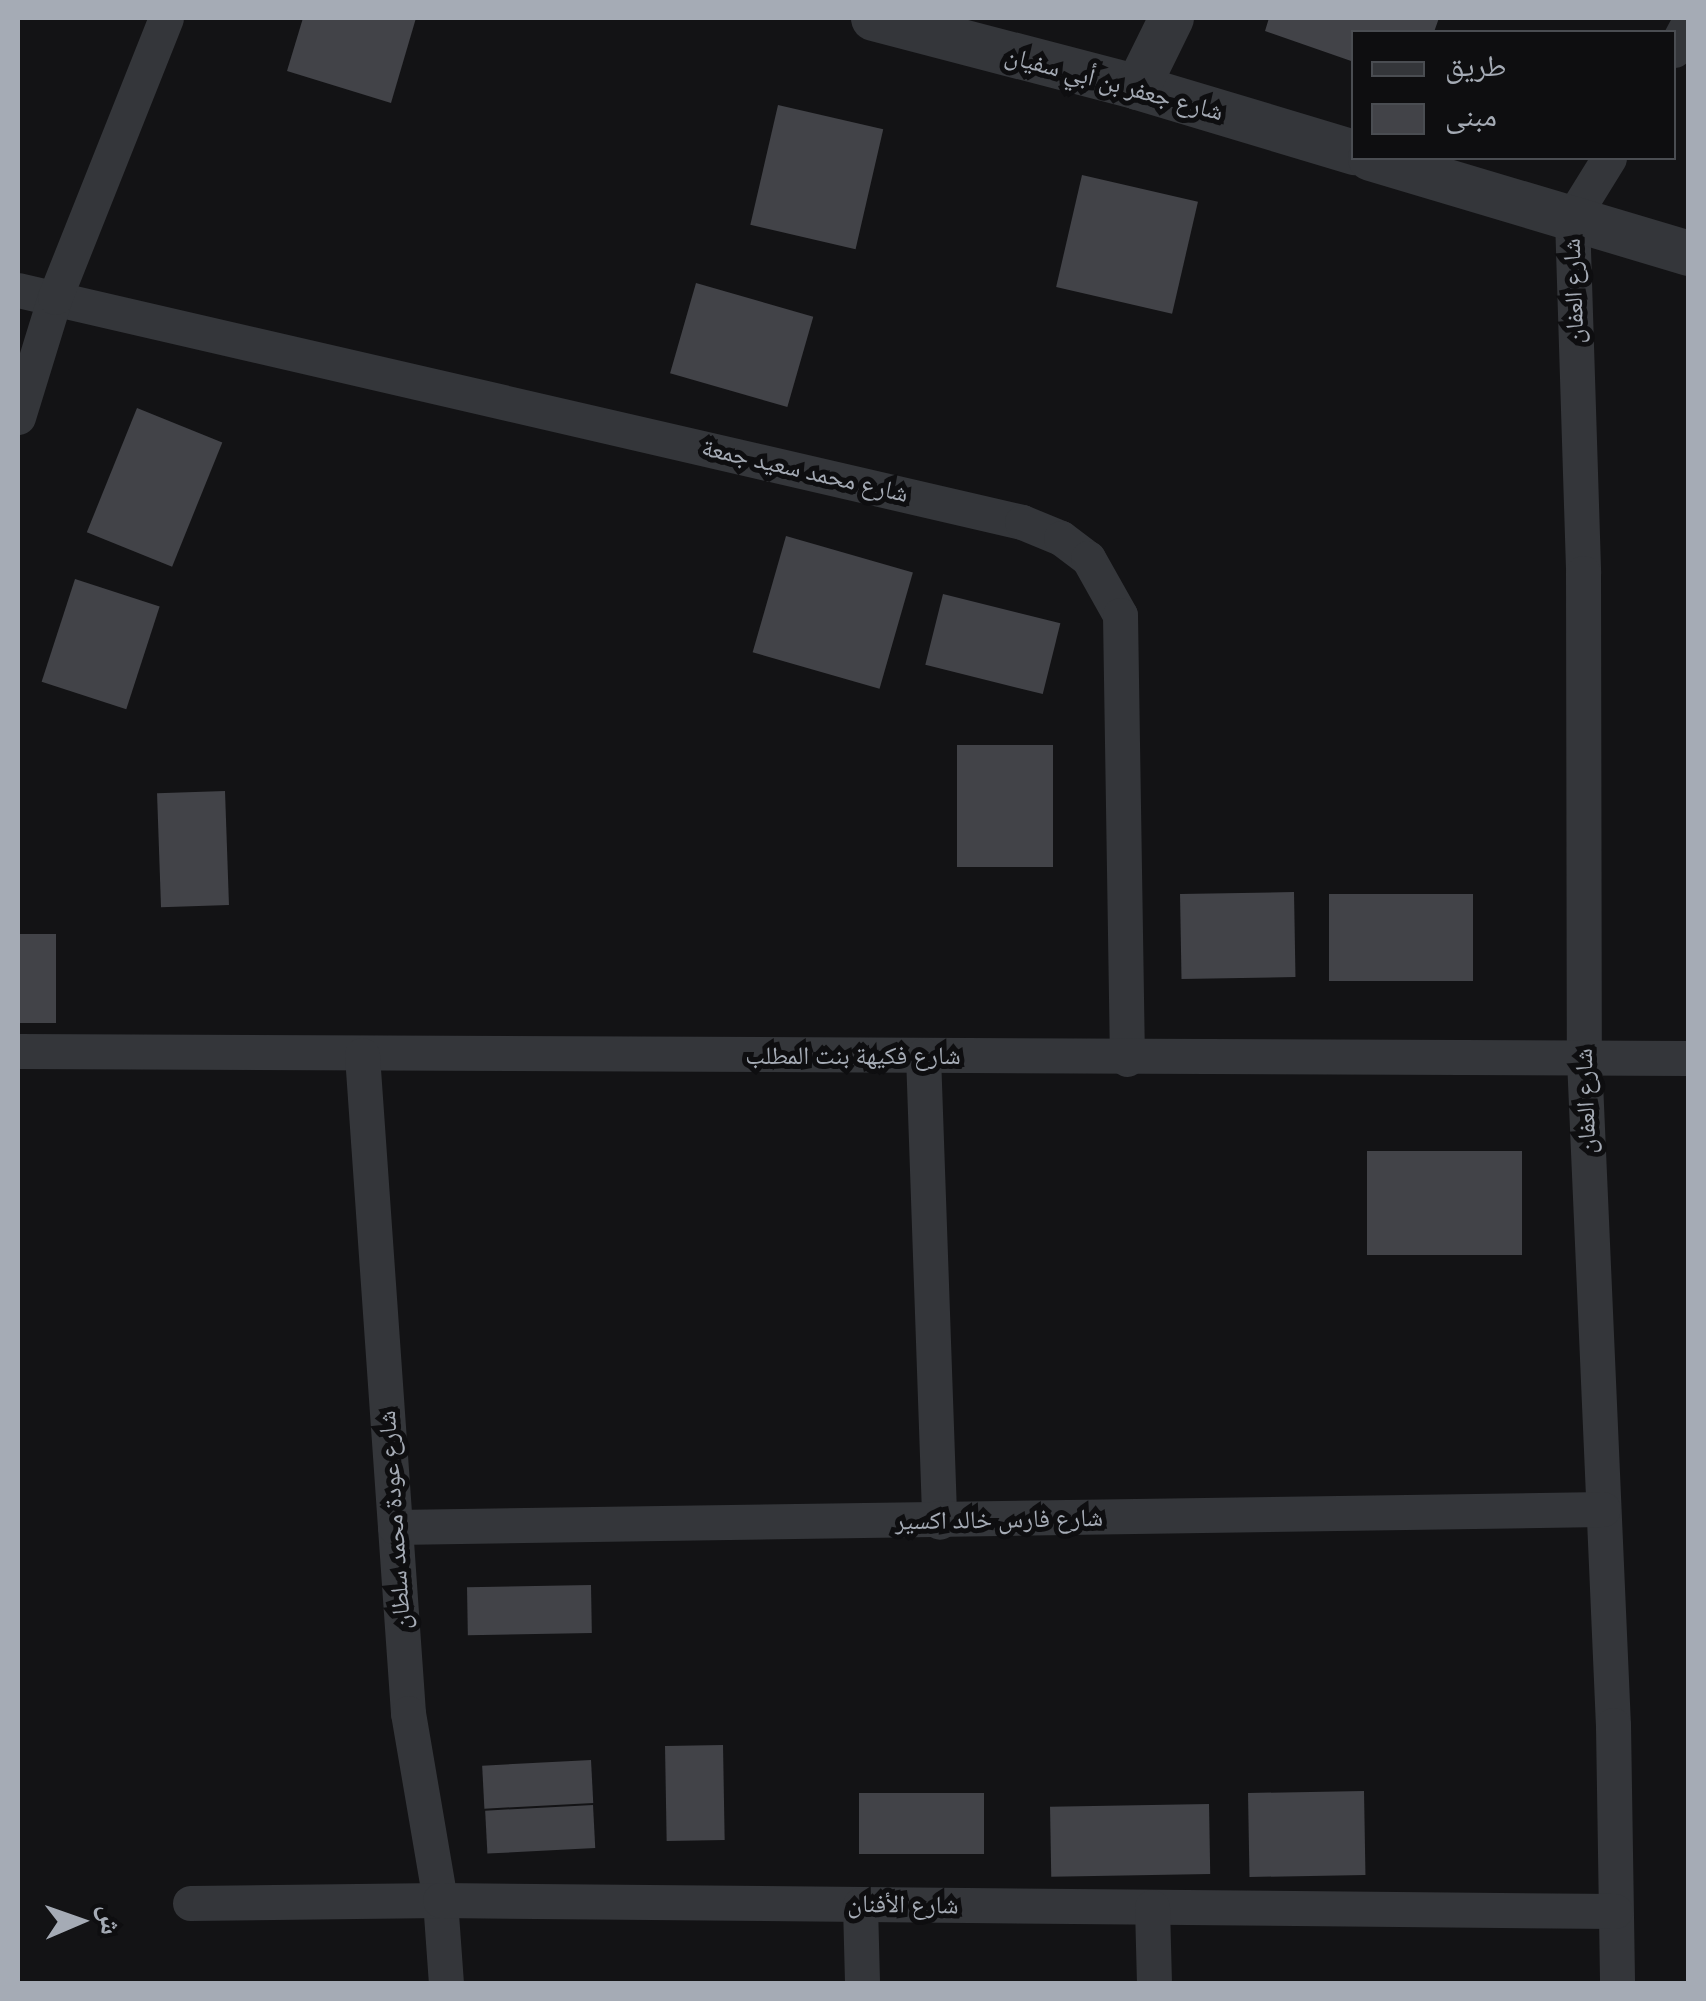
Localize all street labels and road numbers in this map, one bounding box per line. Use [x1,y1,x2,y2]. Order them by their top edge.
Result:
street label: شارع جعفر بن أبي سفيان [1002,40,1226,128]
street label: شارع العفان [1557,238,1591,344]
street label: شارع محمد سعيد جمعة [699,433,911,509]
street label: شارع فكيهة بنت المطلب [745,1041,961,1071]
street label: شارع العفان [1569,1048,1603,1154]
street label: شارع عودة محمد سلطان [372,1409,418,1631]
street label: شارع فارس خالد اكسير [895,1503,1103,1537]
street label: شارع الأفنان [847,1889,959,1921]

